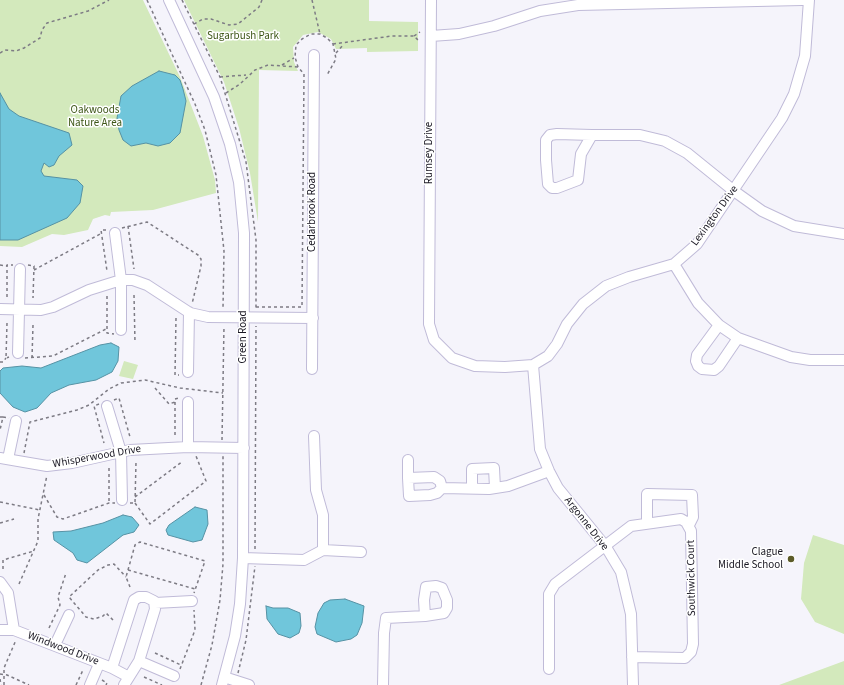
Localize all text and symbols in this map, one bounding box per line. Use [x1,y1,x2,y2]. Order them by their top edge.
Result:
park label: Sugarbush Park [207,30,279,44]
park label: Oakwoods Nature Area [68,104,122,130]
street label: Rumsey Drive [423,122,437,184]
street label: Cedarbrook Road [306,172,320,252]
street label: Lexington Drive [689,183,741,249]
street label: Green Road [237,310,251,364]
street label: Whisperwood Drive [52,443,142,471]
street label: Argonne Drive [561,494,611,554]
street label: Southwick Court [685,540,699,616]
place label: Clague Middle School [718,546,783,572]
marker: Clague Middle School [786,554,796,564]
street label: Windwood Drive [25,629,101,669]

